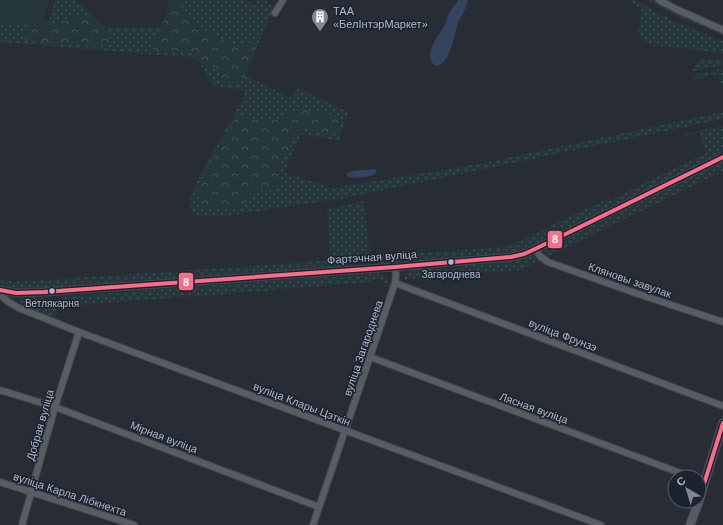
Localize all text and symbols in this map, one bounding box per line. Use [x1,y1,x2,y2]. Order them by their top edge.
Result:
place label: ТАА «БелІнтэрМаркет» [333,5,428,30]
building icon: ТАА «БелІнтэрМаркет» [310,7,330,32]
line badge: 8 [547,230,563,249]
text: 8 [552,233,558,245]
street label: Фартэчная вуліца [327,248,418,266]
marker: Загароднева [446,257,456,267]
street label: Кляновы завулак [587,260,673,300]
place label: Загароднева [421,269,481,280]
line badge: 8 [178,272,194,291]
text: 8 [183,276,189,288]
marker: Ветлякарня [47,286,57,296]
place label: Ветлякарня [25,298,79,309]
street label: вуліца Загароднева [341,298,385,397]
street label: вуліца Фрунзэ [527,317,599,354]
street label: вуліца Клары Цэткін [252,380,352,428]
street label: Добрая вуліца [24,387,56,462]
street label: Лясная вуліца [498,390,571,426]
street label: Мірная вуліца [129,419,200,456]
north arrow [667,469,707,509]
street label: вуліца Карла Лібкнехта [12,470,129,518]
text: С [674,474,688,488]

